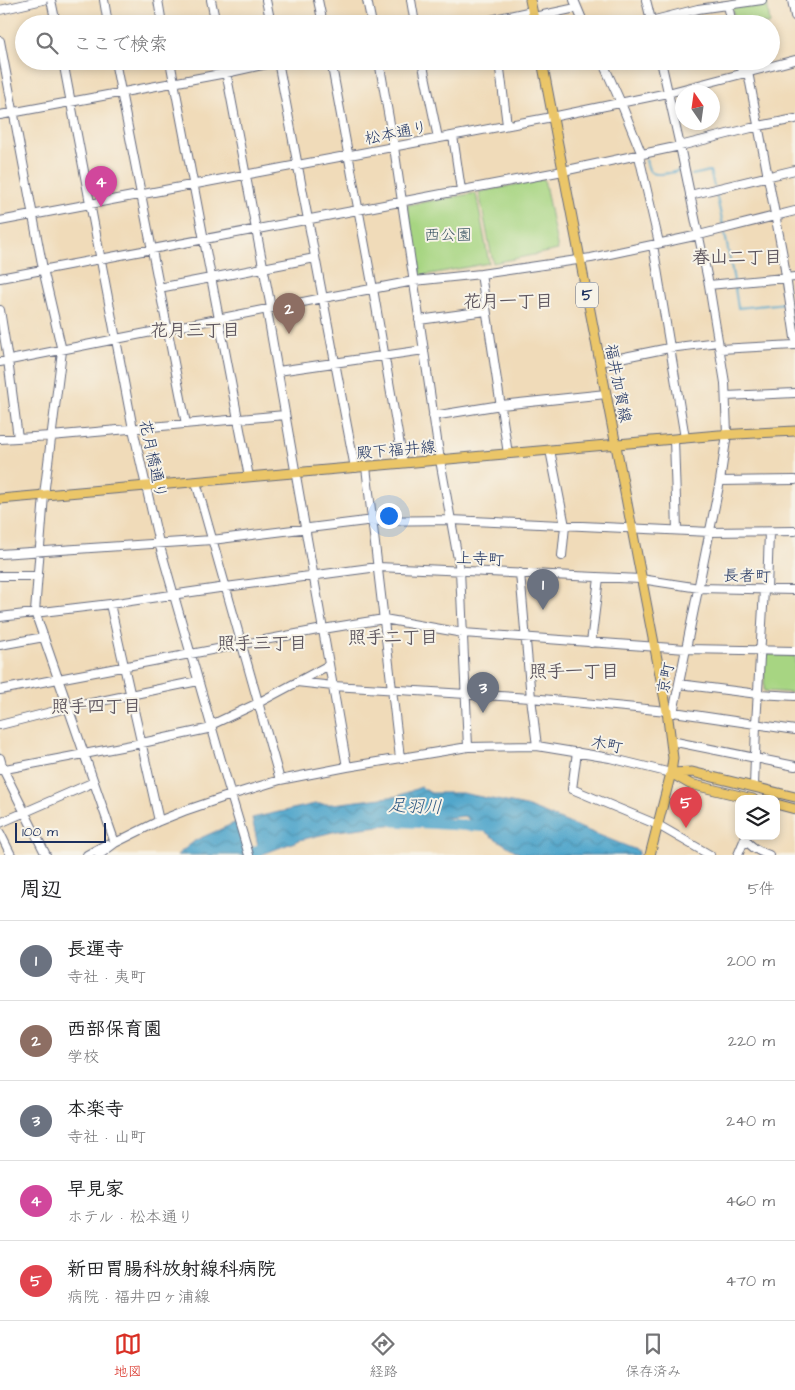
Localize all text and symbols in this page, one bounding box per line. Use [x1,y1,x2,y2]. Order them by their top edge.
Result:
search box [15,15,780,70]
icon: search [33,29,61,57]
text: ここで検索 [73,31,168,58]
north arrow [675,85,720,130]
street label: 松本通り [363,116,430,150]
pin: 4 [85,166,117,207]
park label: 西公園 [424,224,472,246]
district label: 春山二丁目 [692,245,782,270]
road number: 5 [576,282,598,308]
district label: 花月一丁目 [463,289,553,314]
pin: 2 [273,293,305,334]
district label: 花月三丁目 [150,318,240,343]
street label: 福井加賀線 [600,342,636,425]
street label: 花月橋通り [134,418,172,501]
street label: 殿下福井線 [355,436,437,464]
your location [376,503,402,529]
street label: 上寺町 [455,547,504,571]
street label: 長者町 [723,565,771,587]
pin: 1 [527,569,559,610]
district label: 照手二丁目 [348,625,438,650]
district label: 照手三丁目 [217,631,307,656]
district label: 照手一丁目 [529,659,619,684]
street label: 京町 [652,660,680,696]
pin: 3 [467,672,499,713]
district label: 照手四丁目 [51,694,141,719]
street label: 木町 [589,731,625,759]
pin: 5 [670,787,702,828]
water label: 足羽川 [388,793,442,820]
map controls [735,795,780,840]
button: layers [735,795,780,840]
scale bar [15,820,106,843]
text: 100 m [22,822,58,842]
text: 周辺 [20,875,62,904]
text: 5件 [748,878,775,900]
text: 長運寺 [67,936,124,963]
text: 1 [35,950,37,972]
text: 200 m [727,950,775,972]
text: 寺社 · 夷町 [67,966,146,988]
text: 西部保育園 [67,1016,162,1043]
text: 2 [31,1030,41,1052]
text: 220 m [728,1030,775,1052]
text: 学校 [67,1046,99,1068]
text: 本楽寺 [67,1096,124,1123]
text: 3 [32,1110,40,1132]
text: 240 m [726,1110,775,1132]
text: 寺社 · 山町 [67,1126,146,1148]
text: 早見家 [67,1176,124,1203]
text: 4 [31,1190,41,1212]
text: 460 m [725,1190,775,1212]
text: ホテル · 松本通り [67,1206,193,1228]
text: 新田胃腸科放射線科病院 [67,1256,276,1283]
text: 5 [30,1270,42,1292]
text: 470 m [725,1270,775,1292]
text: 病院 · 福井四ヶ浦線 [67,1286,210,1308]
tab: 地図 [114,1330,142,1382]
tab: 経路 [369,1330,397,1382]
tab: 保存済み [625,1330,681,1382]

